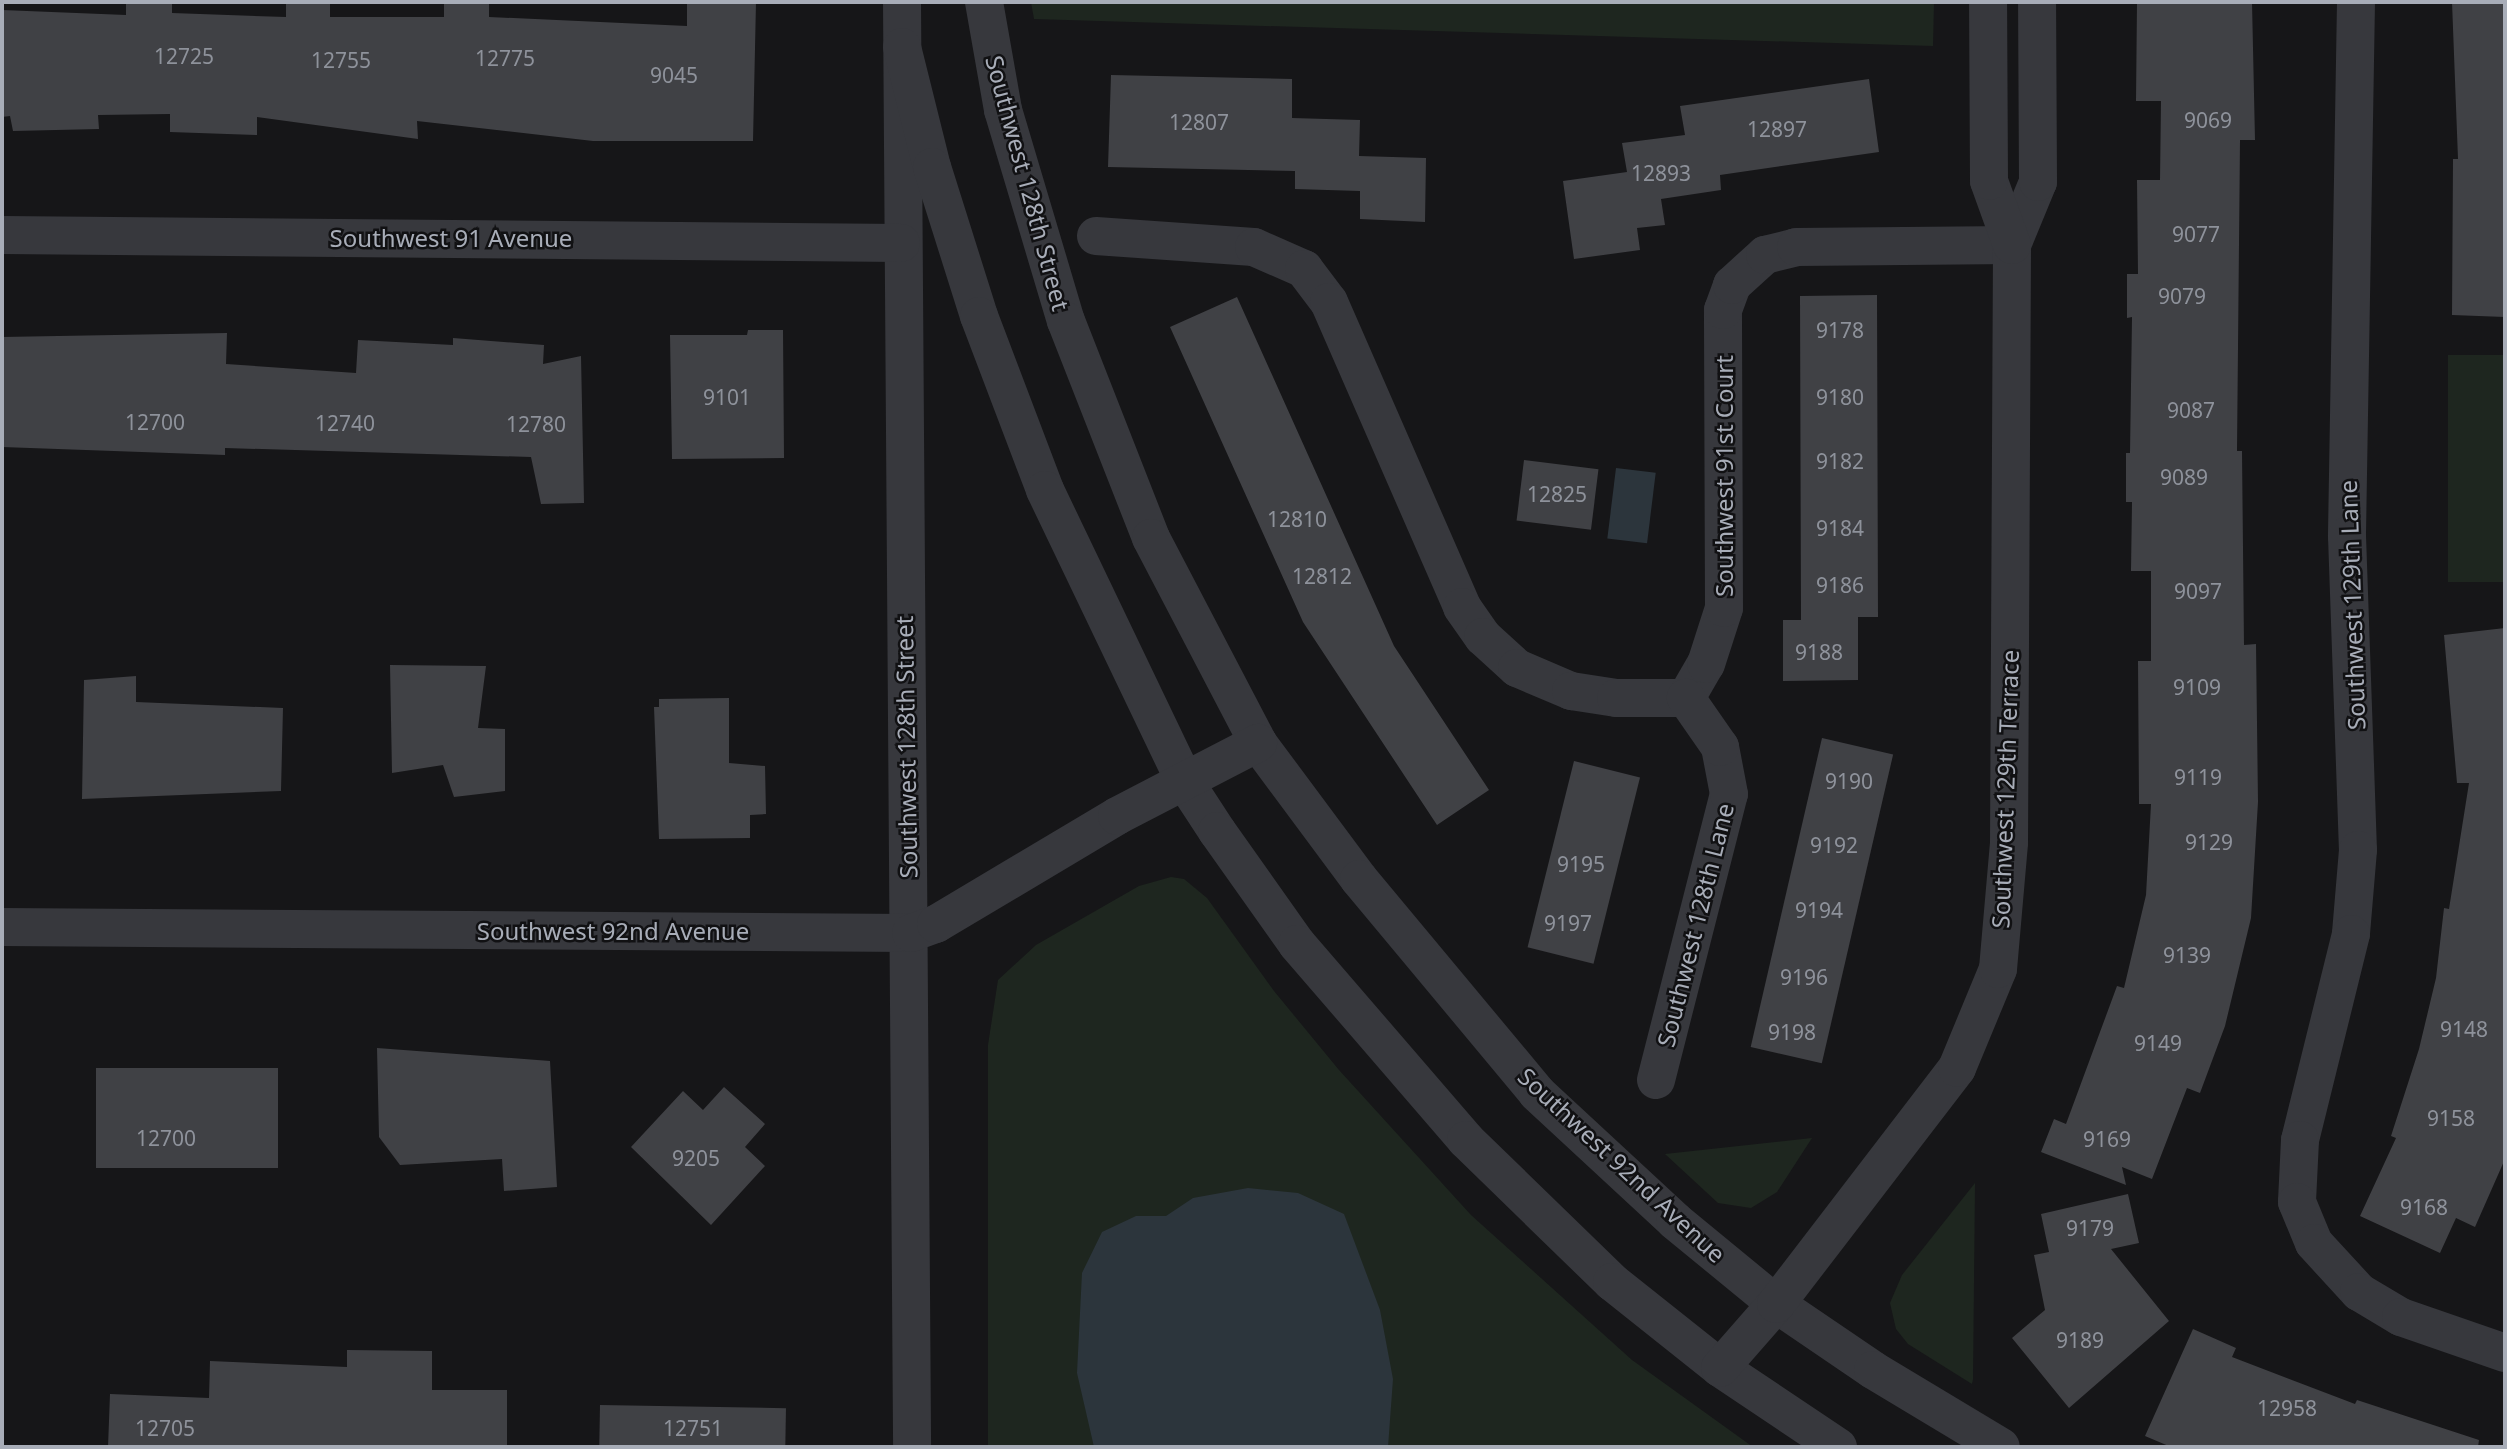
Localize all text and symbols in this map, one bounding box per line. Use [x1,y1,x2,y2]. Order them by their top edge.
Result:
house number: 12725 [154,43,214,69]
house number: 12775 [475,45,535,71]
house number: 12755 [311,47,371,73]
street label: Southwest 128th Street [980,52,1076,314]
house number: 9045 [650,62,698,88]
house number: 9069 [2184,107,2232,133]
house number: 12807 [1169,109,1229,135]
house number: 12897 [1747,116,1807,142]
house number: 12893 [1631,160,1691,186]
house number: 9077 [2172,221,2220,247]
street label: Southwest 91 Avenue [330,224,572,252]
house number: 9079 [2158,283,2206,309]
house number: 9178 [1816,317,1864,343]
street label: Southwest 91st Court [1710,355,1738,597]
house number: 9101 [703,384,751,410]
house number: 9180 [1816,384,1864,410]
house number: 9087 [2167,397,2215,423]
house number: 12700 [125,409,185,435]
house number: 12740 [315,410,375,436]
house number: 12780 [506,411,566,437]
house number: 9182 [1816,448,1864,474]
house number: 9089 [2160,464,2208,490]
street label: Southwest 129th Lane [2333,479,2371,731]
house number: 12825 [1527,481,1587,507]
house number: 12810 [1267,506,1327,532]
house number: 9184 [1816,515,1864,541]
house number: 12812 [1292,563,1352,589]
house number: 9186 [1816,572,1864,598]
house number: 9097 [2174,578,2222,604]
street label: Southwest 128th Street [889,615,923,879]
house number: 9188 [1795,639,1843,665]
street label: Southwest 129th Terrace [1986,649,2024,929]
house number: 9109 [2173,674,2221,700]
house number: 9119 [2174,764,2222,790]
house number: 9190 [1825,768,1873,794]
street label: Southwest 128th Lane [1651,800,1739,1050]
house number: 9129 [2185,829,2233,855]
house number: 9192 [1810,832,1858,858]
house number: 9195 [1557,851,1605,877]
house number: 9194 [1795,897,1843,923]
house number: 9197 [1544,910,1592,936]
street label: Southwest 92nd Avenue [477,917,749,945]
house number: 9139 [2163,942,2211,968]
house number: 9196 [1780,964,1828,990]
house number: 9148 [2440,1016,2488,1042]
house number: 9198 [1768,1019,1816,1045]
house number: 9149 [2134,1030,2182,1056]
street label: Southwest 92nd Avenue [1513,1062,1731,1268]
house number: 9158 [2427,1105,2475,1131]
house number: 12700 [136,1125,196,1151]
house number: 9169 [2083,1126,2131,1152]
house number: 9205 [672,1145,720,1171]
house number: 9168 [2400,1194,2448,1220]
house number: 9179 [2066,1215,2114,1241]
house number: 9189 [2056,1327,2104,1353]
house number: 12958 [2257,1395,2317,1421]
house number: 12705 [135,1415,195,1441]
house number: 12751 [663,1415,723,1441]

